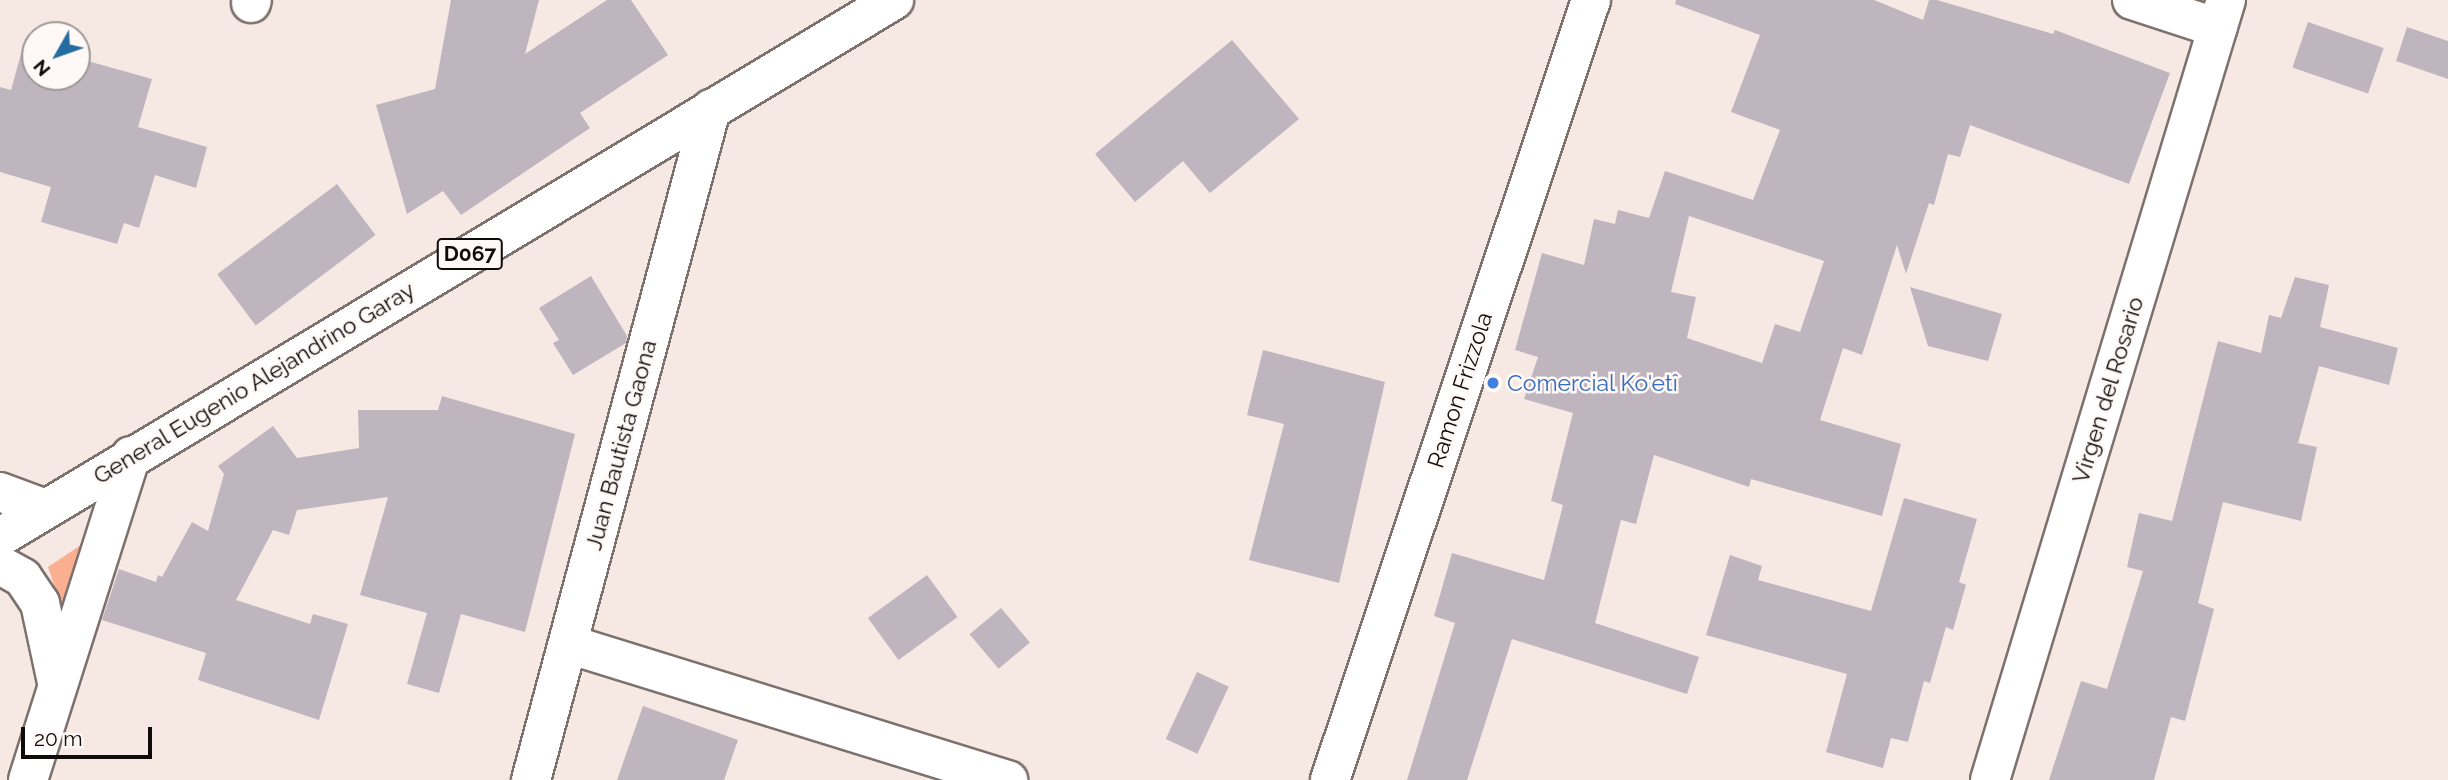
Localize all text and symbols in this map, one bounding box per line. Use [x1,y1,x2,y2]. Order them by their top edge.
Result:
north arrow [21,21,91,91]
text: N [28,56,55,81]
road number: D067 [437,236,503,272]
street label: General Eugenio Alejandrino Garay [88,276,420,490]
street label: Virgen del Rosario [2066,293,2150,487]
street label: Ramon Frizzola [1422,309,1498,471]
street label: Juan Bautista Gaona [580,337,662,553]
place label: Comercial Ko'etî [1507,369,1678,397]
marker: Comercial Ko'etî [1485,375,1501,391]
scale bar [24,714,156,758]
text: 20 m [34,726,82,751]

